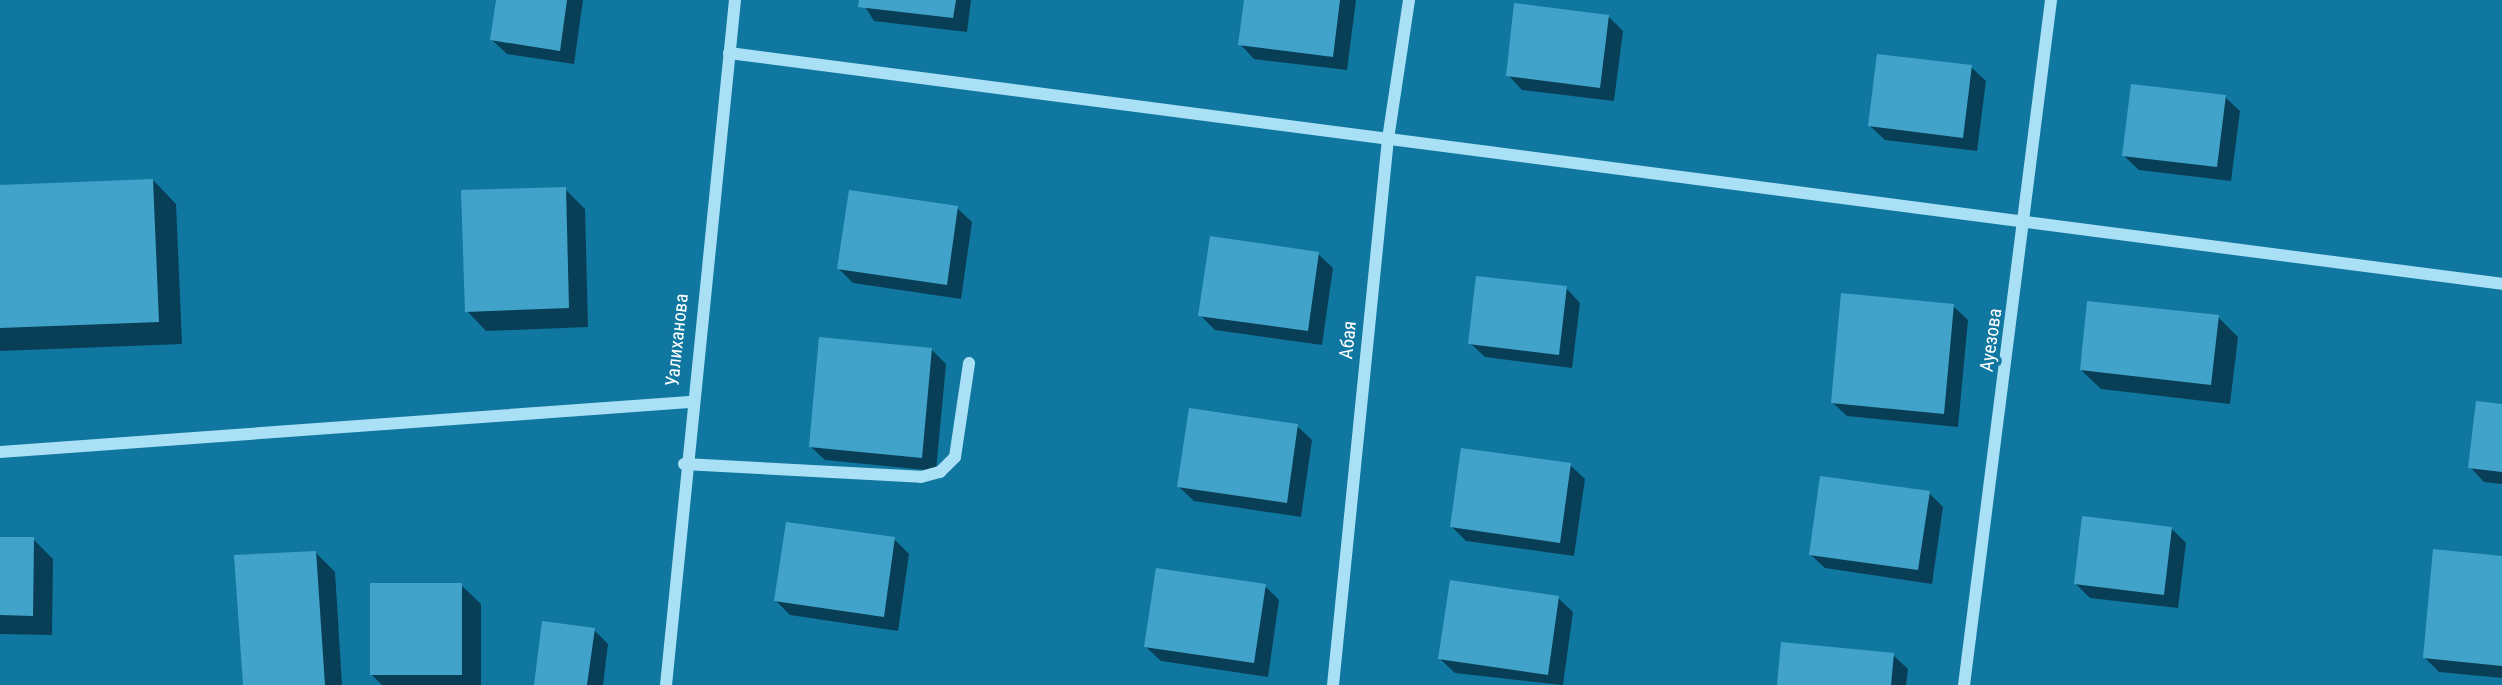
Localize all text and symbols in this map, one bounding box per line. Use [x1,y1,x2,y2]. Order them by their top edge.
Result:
street label: Уалиханова [661,292,693,388]
street label: Ауезова [1975,307,2007,373]
street label: Абая [1335,320,1361,360]

